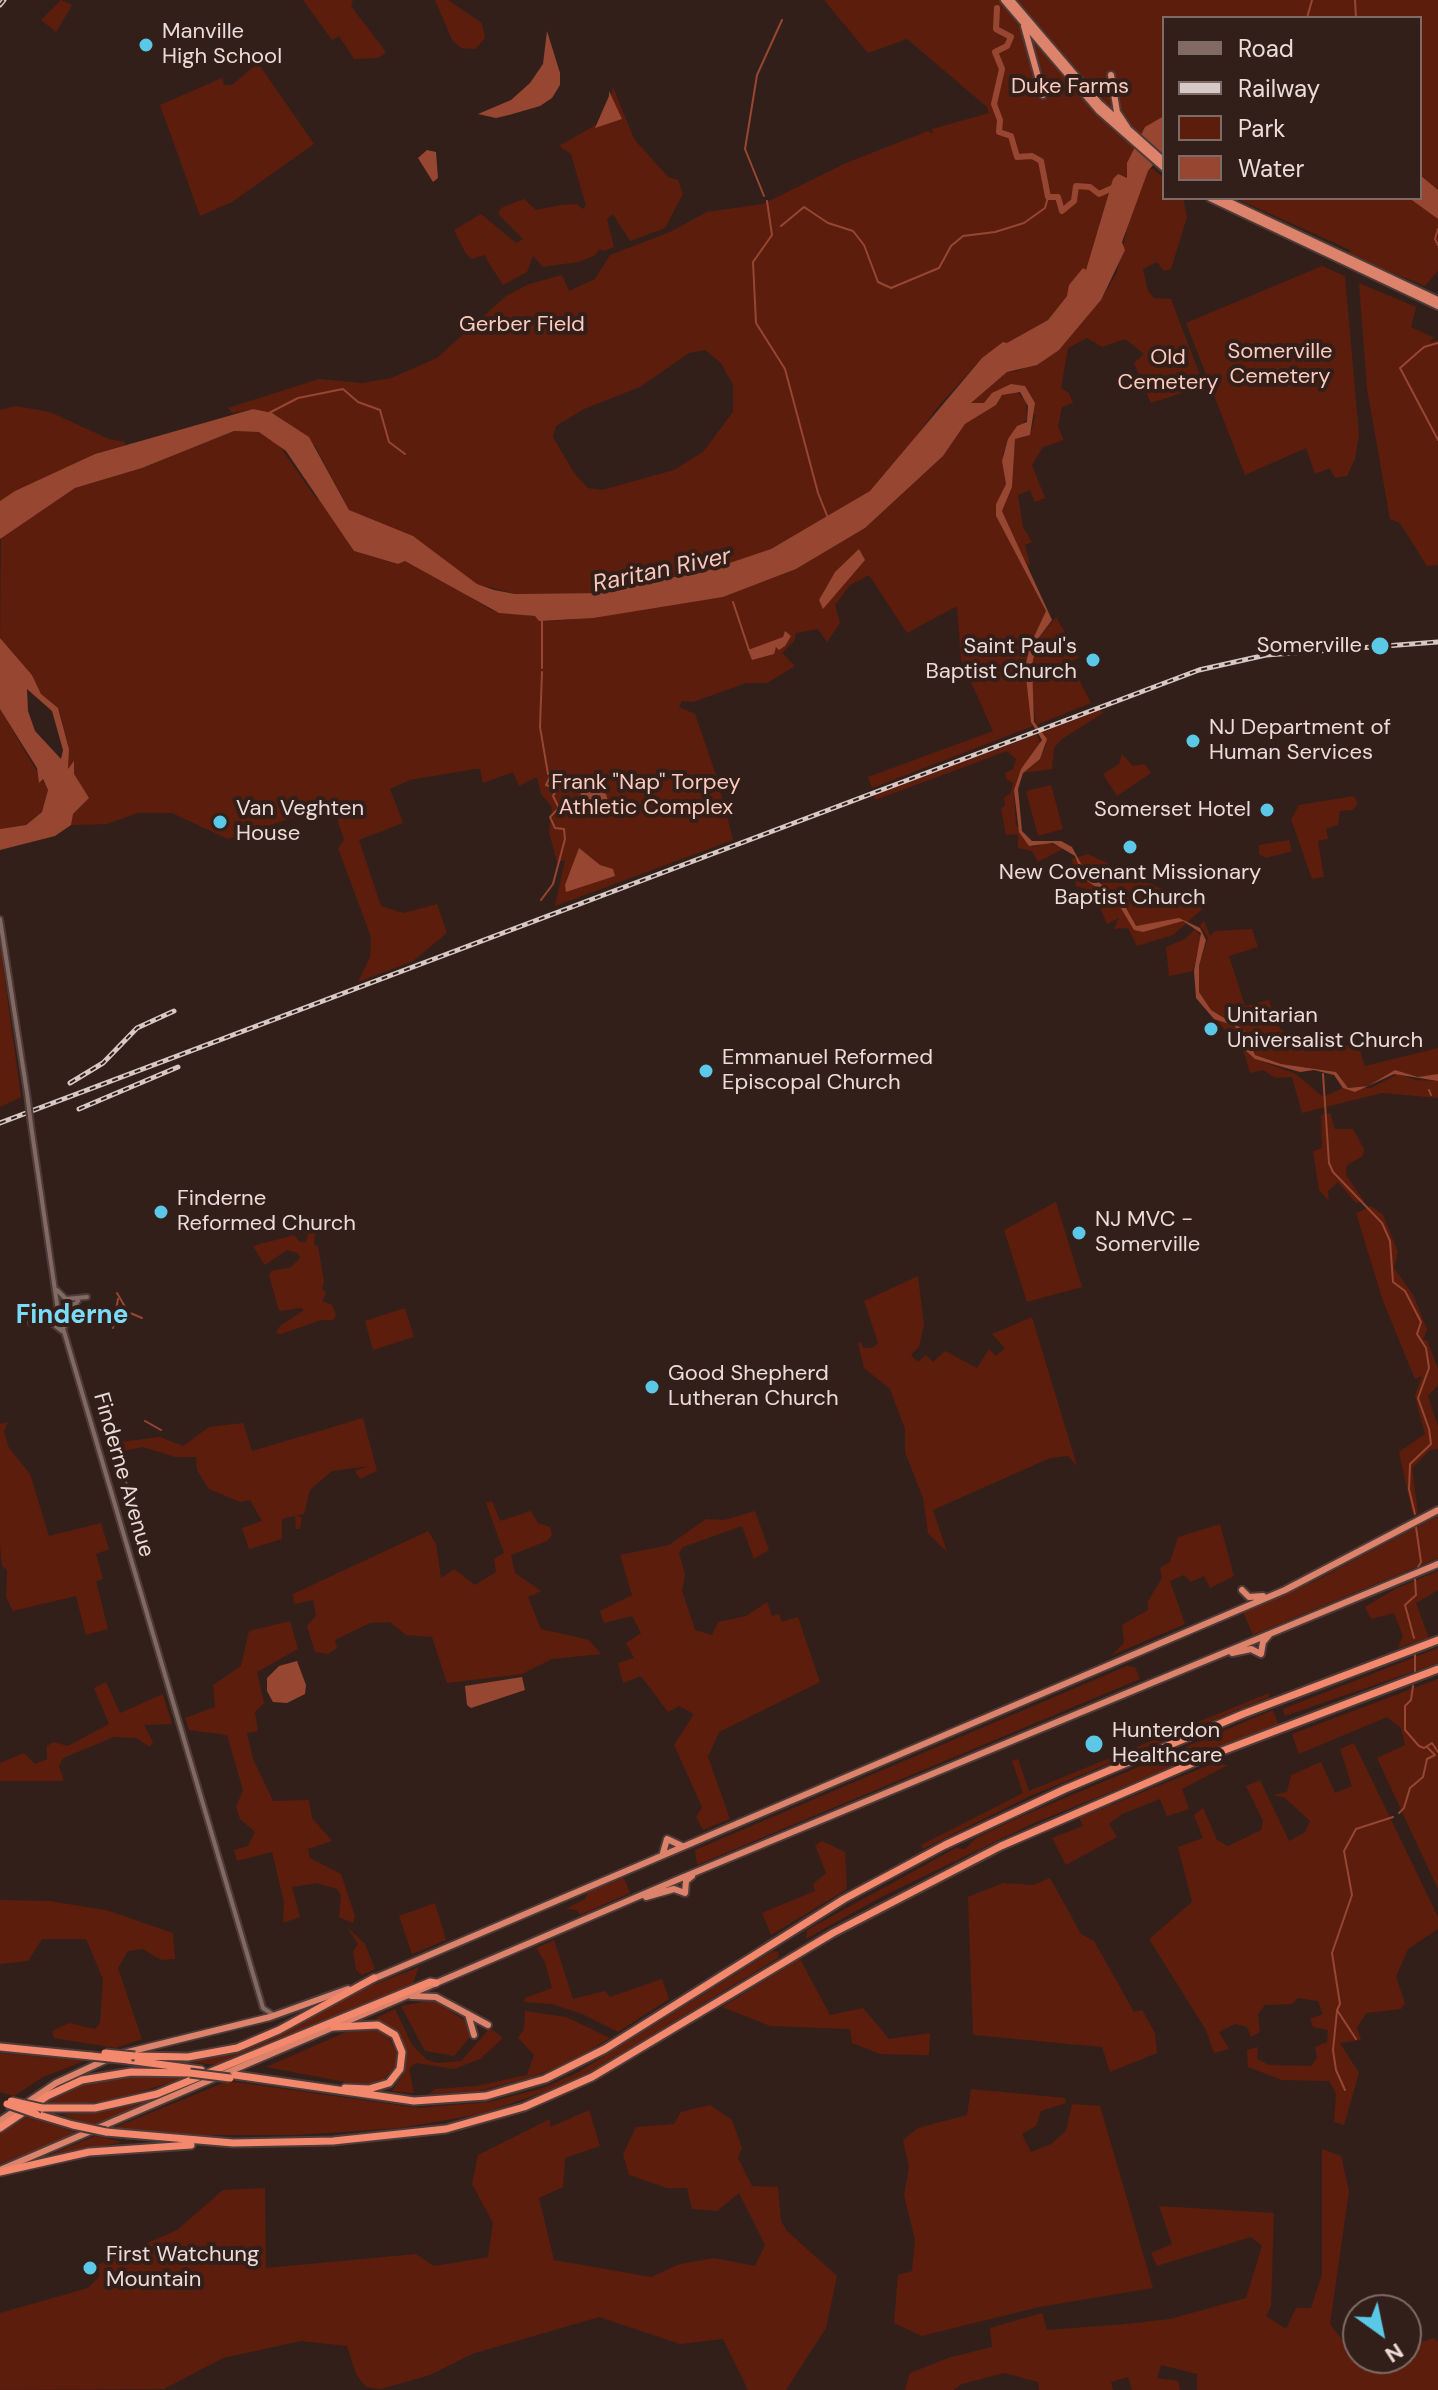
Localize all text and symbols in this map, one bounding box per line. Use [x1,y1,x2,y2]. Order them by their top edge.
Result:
legend [1162,16,1422,200]
place label: Manville High School [162,19,282,70]
text: Road [1238,33,1294,64]
marker: Manville High School [137,36,155,54]
text: Railway [1238,73,1320,104]
park label: Duke Farms [1011,74,1129,100]
text: Park [1238,113,1285,144]
text: Water [1238,153,1304,184]
park label: Gerber Field [459,312,585,338]
park label: Somerville Cemetery [1227,339,1333,390]
park label: Old Cemetery [1117,345,1219,396]
water label: Raritan River [590,542,734,600]
place label: Somerville [1257,633,1362,659]
place label: Saint Paul's Baptist Church [926,634,1077,686]
marker: Somerville [1369,635,1391,657]
marker: Saint Paul's Baptist Church [1084,651,1102,669]
place label: NJ Department of Human Services [1209,715,1391,766]
marker: NJ Department of Human Services [1184,732,1202,750]
park label: Frank "Nap" Torpey Athletic Complex [551,770,741,822]
place label: Van Veghten House [236,796,364,848]
place label: Somerset Hotel [1094,797,1251,823]
marker: Somerset Hotel [1258,801,1276,819]
marker: Van Veghten House [211,813,229,831]
marker: New Covenant Missionary Baptist Church [1121,838,1139,856]
place label: New Covenant Missionary Baptist Church [999,860,1261,912]
place label: Unitarian Universalist Church [1227,1003,1423,1054]
marker: Unitarian Universalist Church [1202,1020,1220,1038]
place label: Emmanuel Reformed Episcopal Church [722,1045,933,1096]
marker: Emmanuel Reformed Episcopal Church [697,1062,715,1080]
place label: Finderne Reformed Church [177,1186,356,1238]
marker: Finderne Reformed Church [152,1203,170,1221]
place label: NJ MVC - Somerville [1095,1207,1200,1258]
marker: NJ MVC - Somerville [1070,1224,1088,1242]
district label: Finderne [16,1300,128,1332]
place label: Good Shepherd Lutheran Church [668,1361,839,1412]
marker: Good Shepherd Lutheran Church [643,1378,661,1396]
street label: Finderne Avenue [87,1390,159,1560]
place label: Hunterdon Healthcare [1112,1718,1222,1770]
marker: Hunterdon Healthcare [1083,1733,1105,1755]
place label: First Watchung Mountain [106,2242,259,2294]
marker: First Watchung Mountain [81,2259,99,2277]
north arrow [1342,2294,1422,2374]
text: N [1380,2336,1409,2369]

